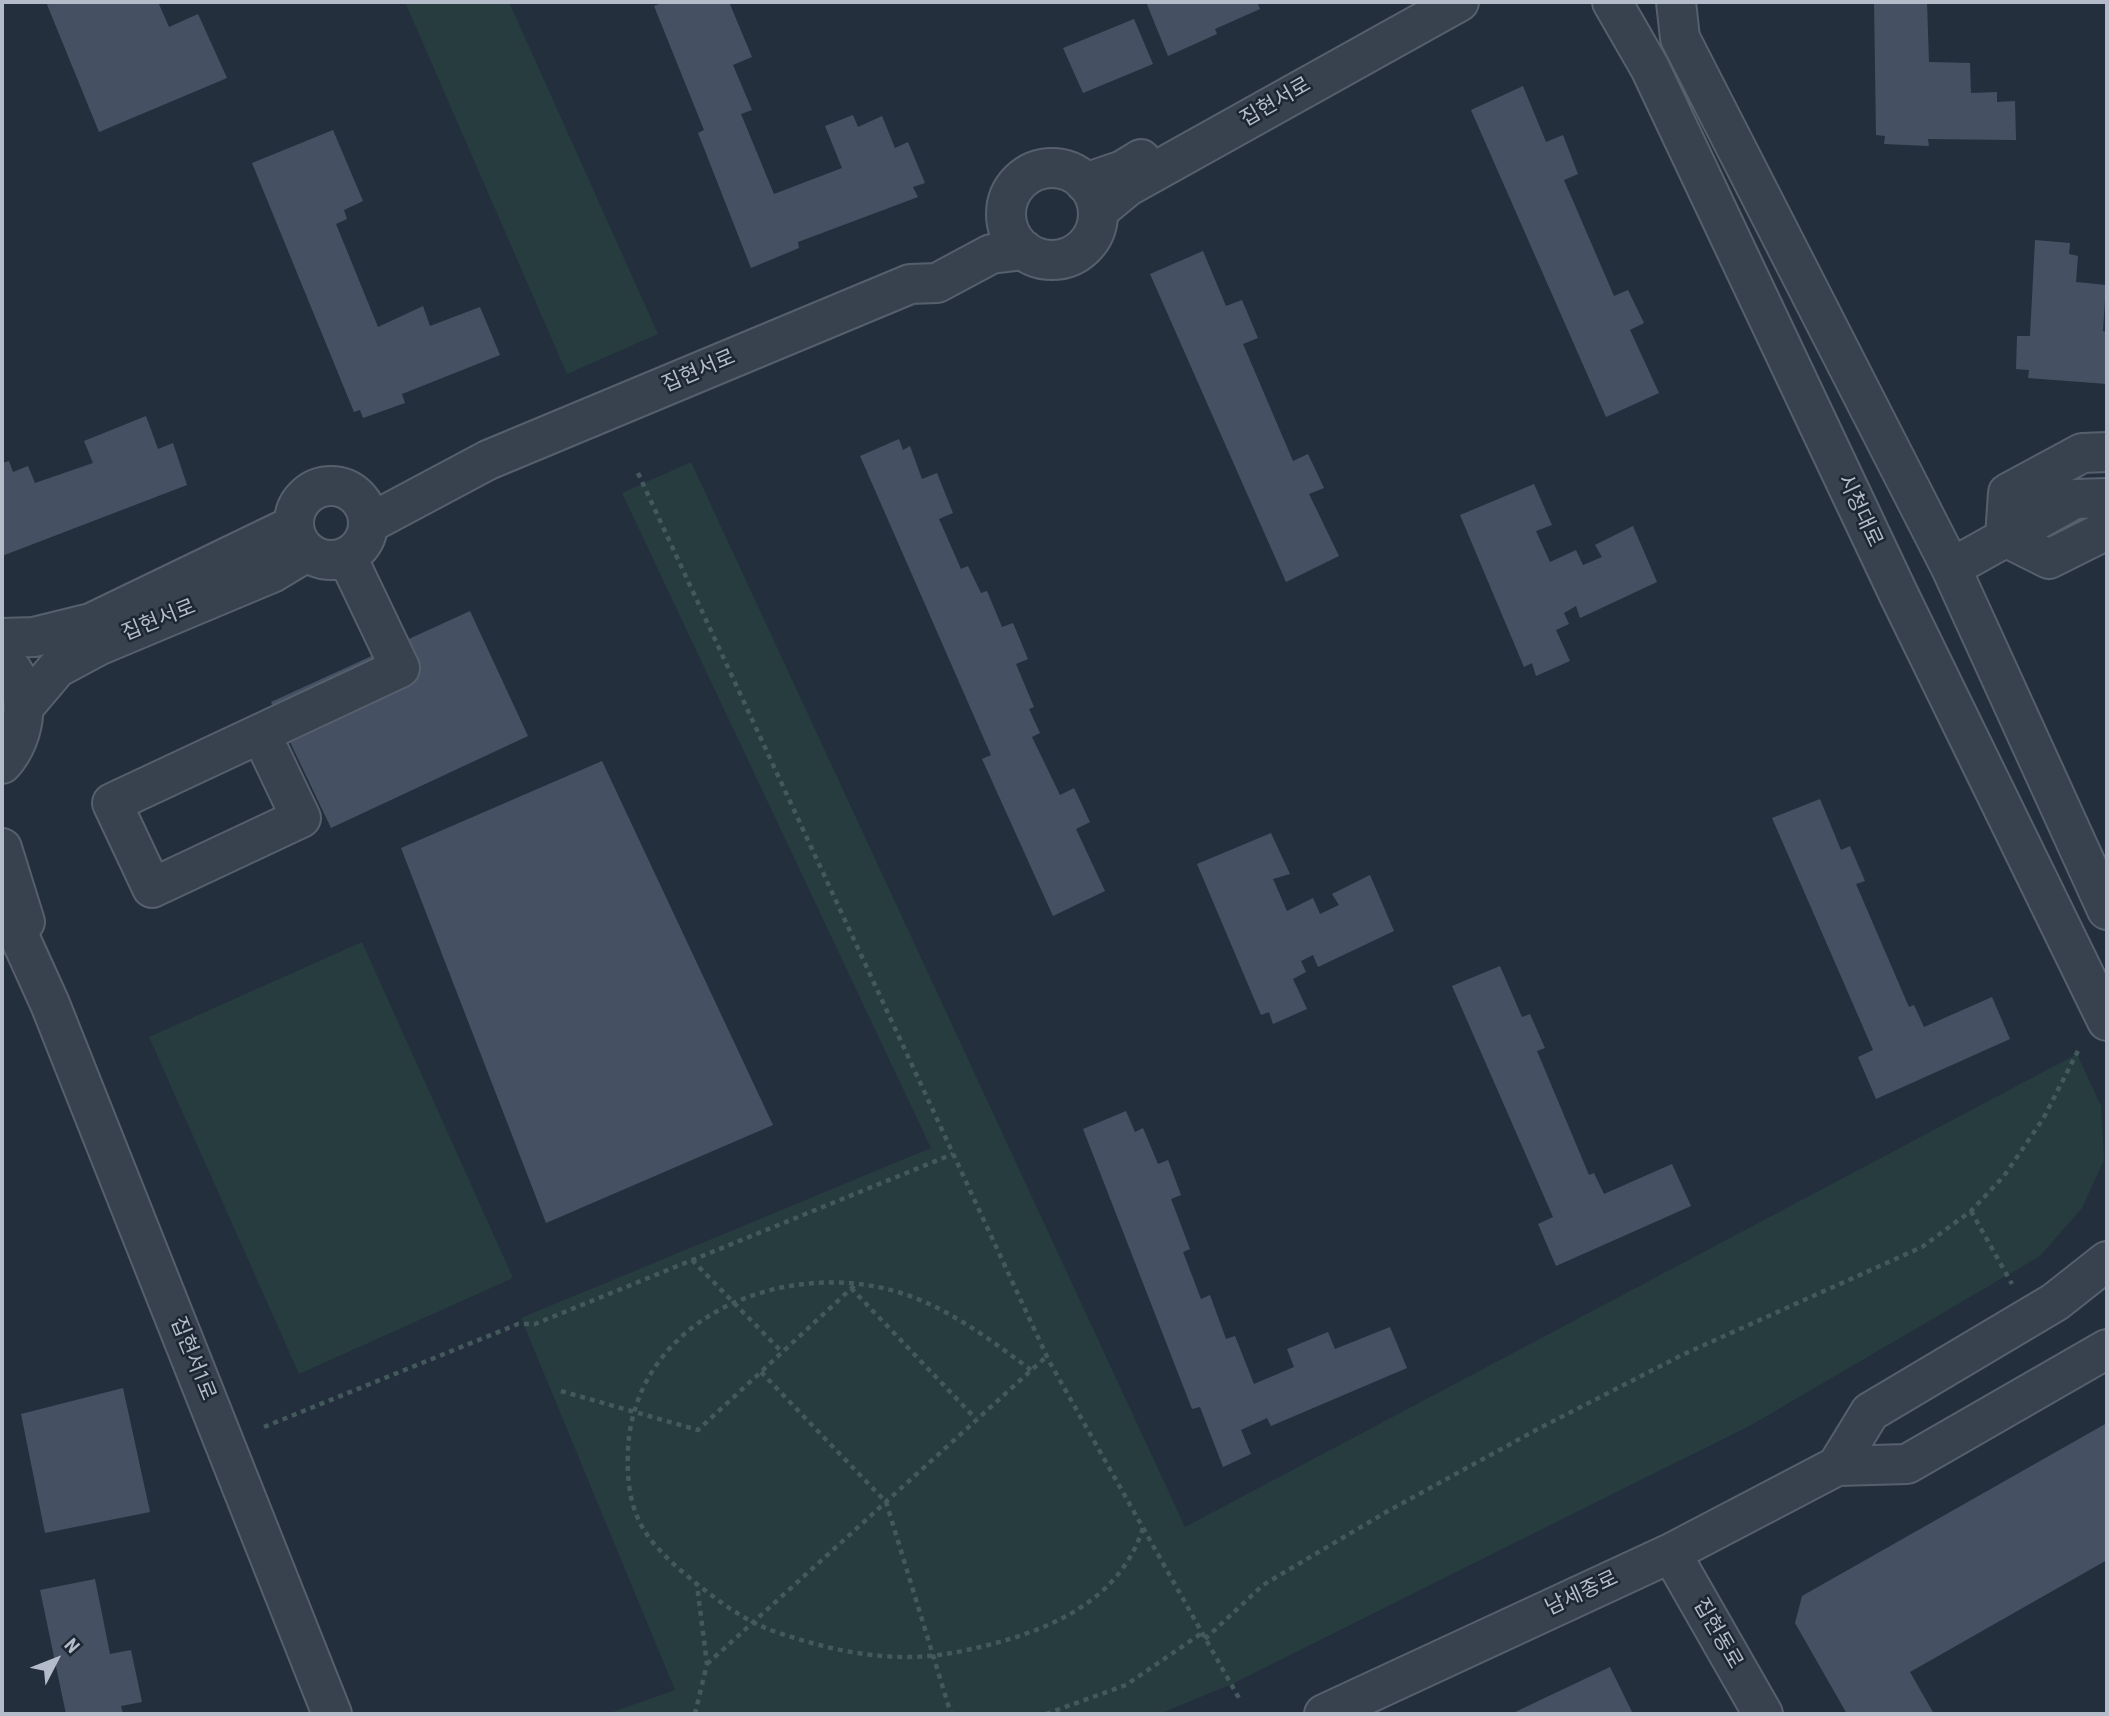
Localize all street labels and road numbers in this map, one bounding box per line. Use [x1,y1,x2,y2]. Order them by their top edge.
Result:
street label: 집현서로 [1236,73,1316,133]
street label: 집현서로 [659,345,739,399]
street label: 시청대로 [1831,471,1887,551]
street label: 집현서로 [118,595,200,647]
street label: 집현서1로 [164,1314,220,1404]
street label: 남세종로 [1542,1566,1622,1622]
street label: 집현동로 [1687,1594,1747,1674]

